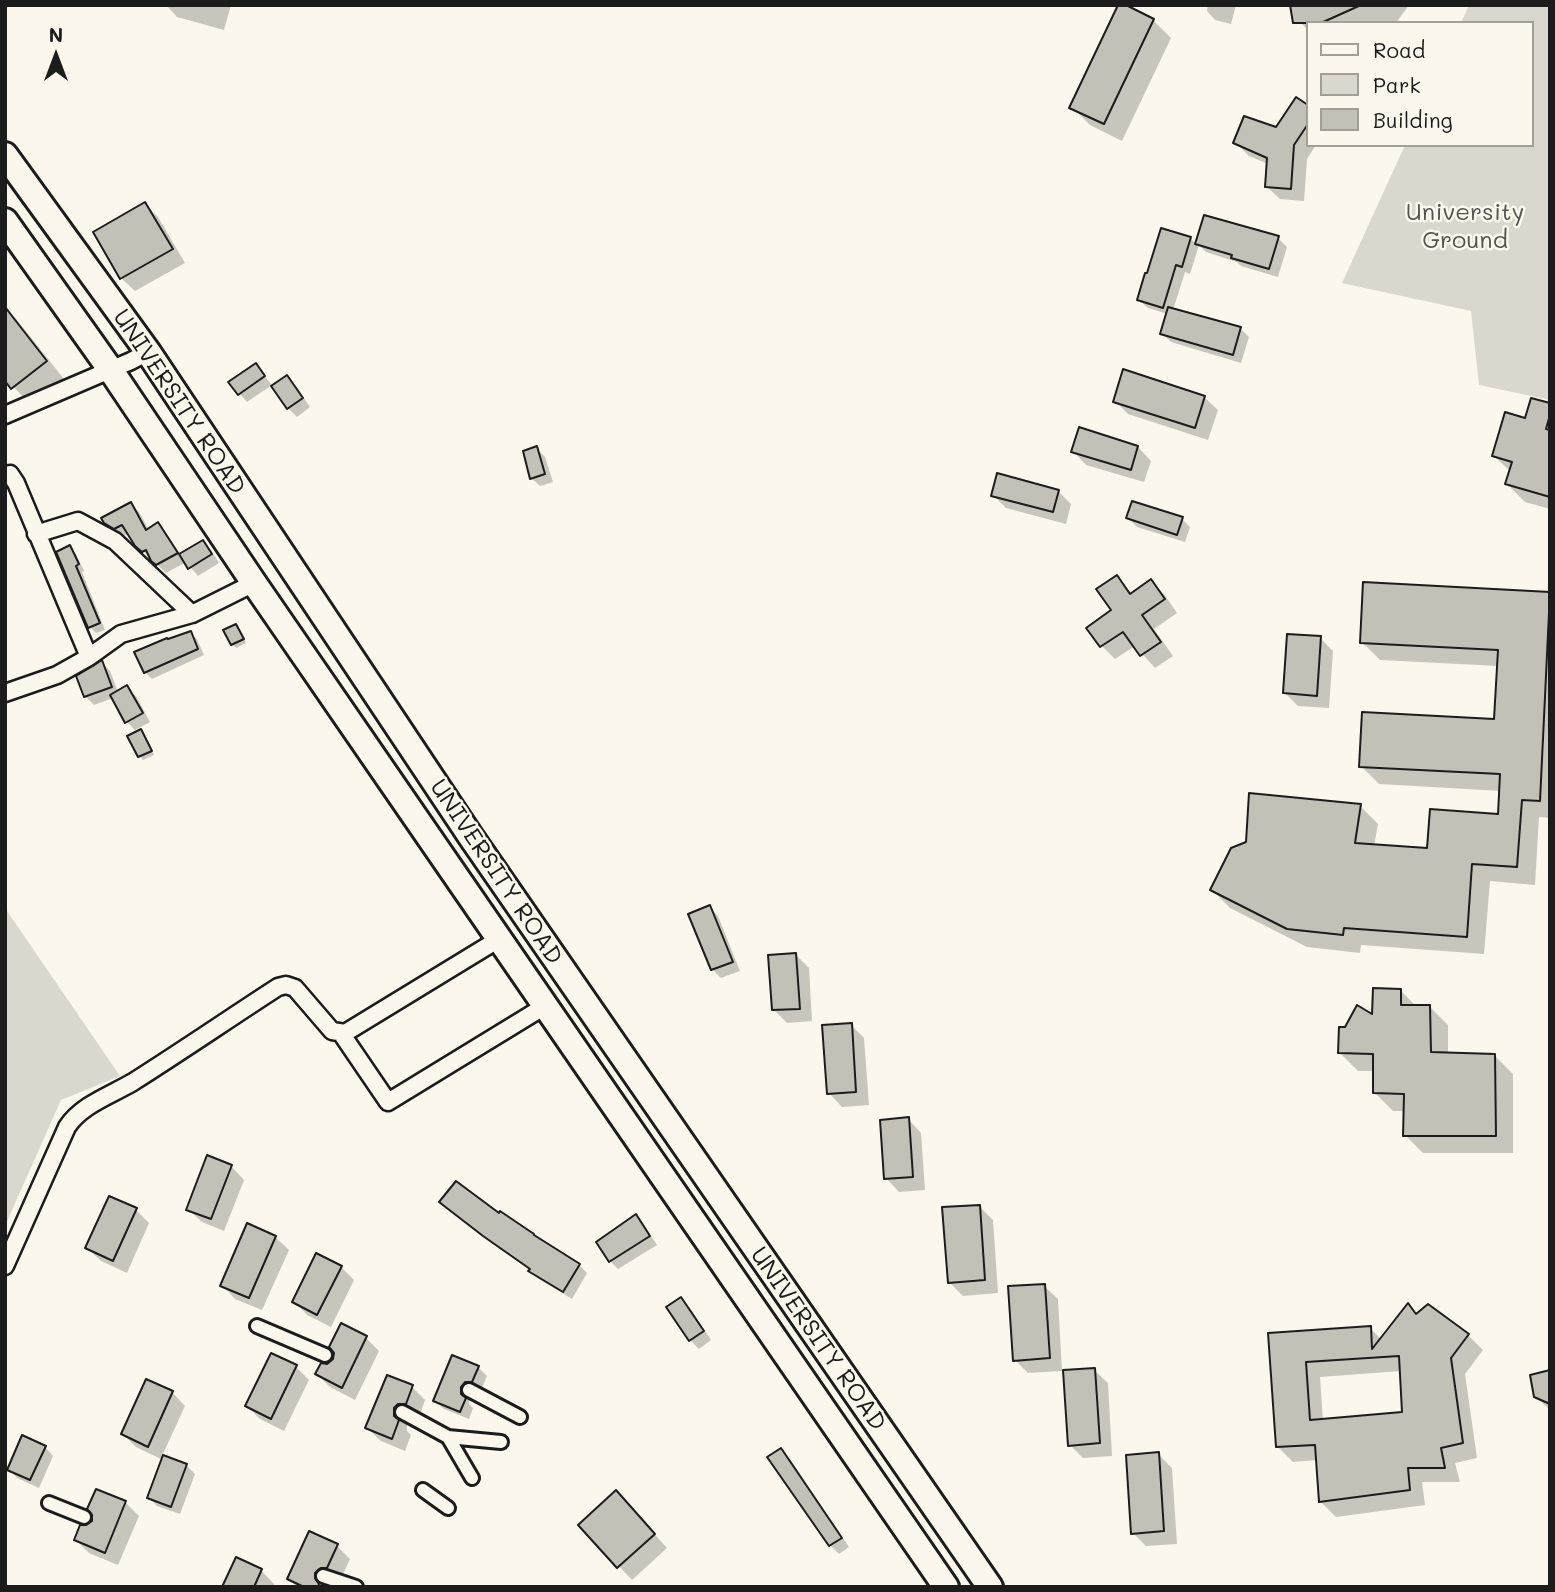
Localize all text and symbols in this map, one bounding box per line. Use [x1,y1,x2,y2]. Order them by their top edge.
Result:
north arrow [21,21,91,91]
legend [1306,21,1534,147]
text: N [49,22,63,47]
text: Road [1373,36,1425,63]
text: Park [1373,71,1421,98]
text: Building [1373,106,1453,133]
park label: University Ground [1406,199,1524,255]
street label: UNIVERSITY ROAD [106,304,252,500]
street label: UNIVERSITY ROAD [423,774,569,970]
street label: UNIVERSITY ROAD [744,1242,892,1436]

